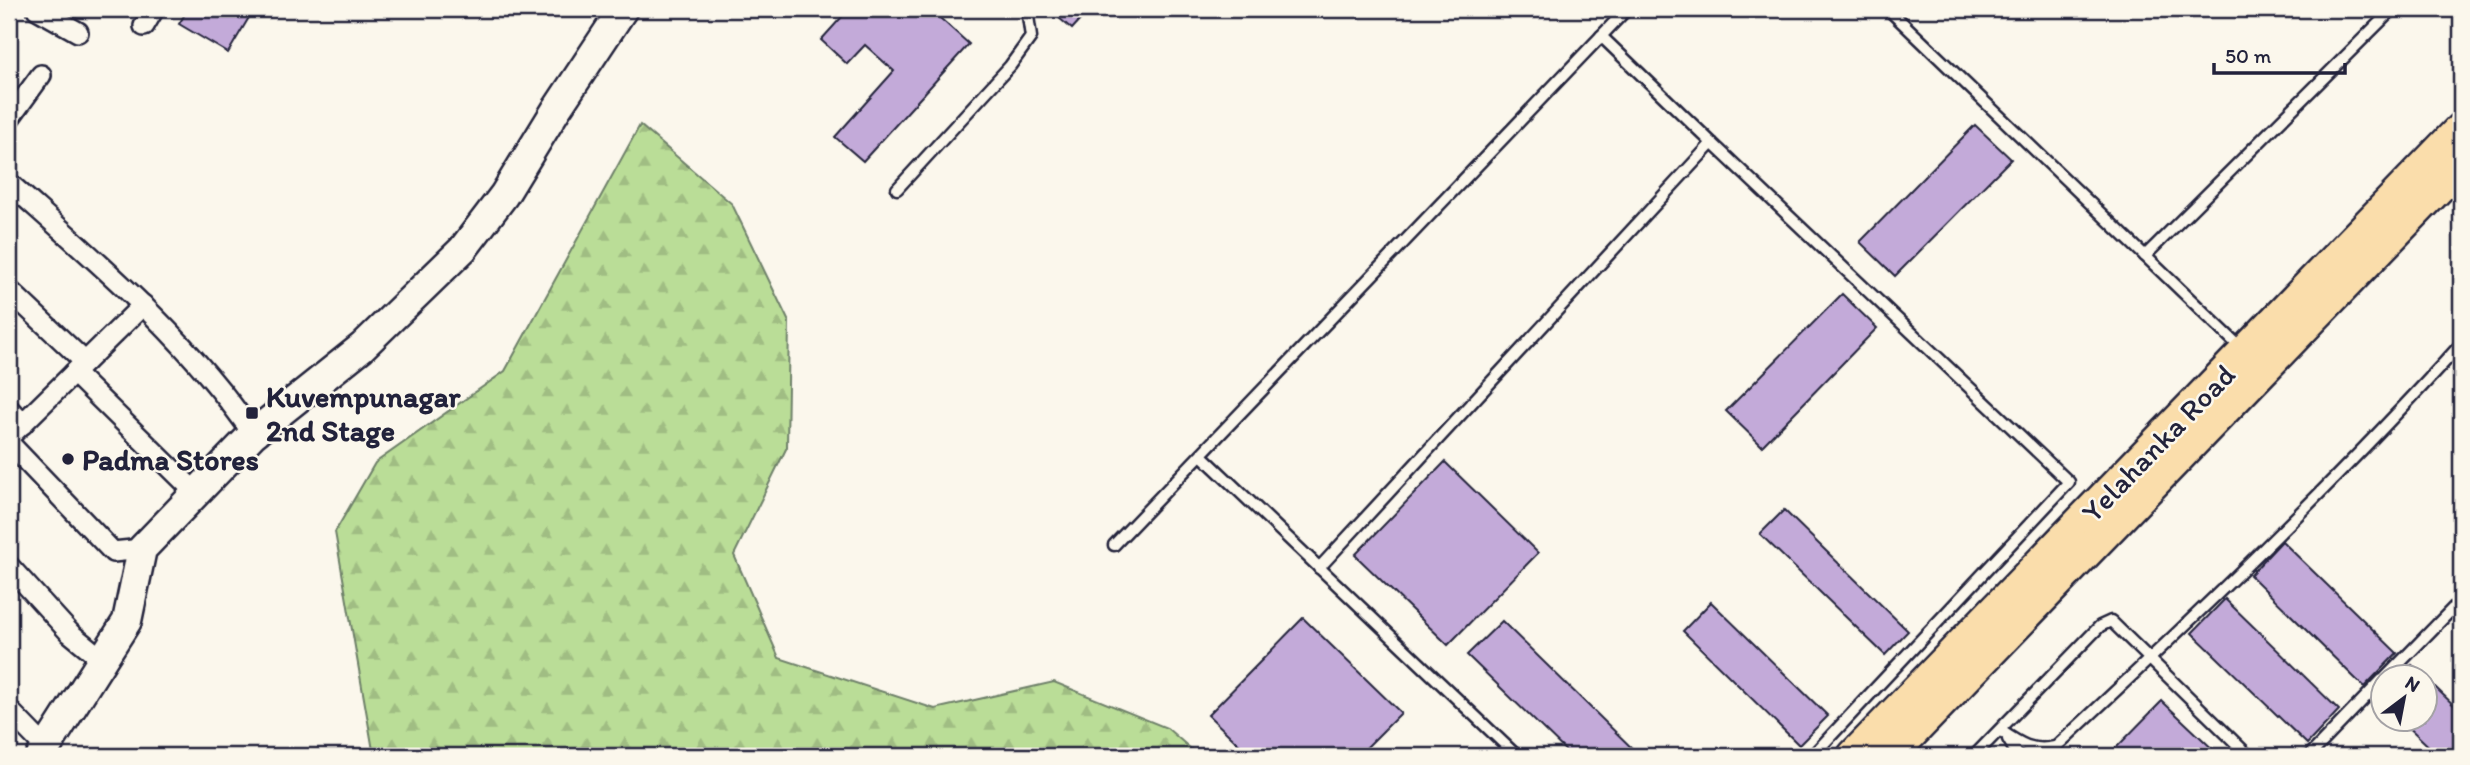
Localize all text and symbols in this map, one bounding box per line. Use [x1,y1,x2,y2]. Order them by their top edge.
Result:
scale bar [2214,32,2346,76]
text: 50 m [2225,43,2272,68]
street label: Yelahanka Road [2073,356,2243,530]
place label: Kuvempunagar 2nd Stage [266,378,462,449]
marker: Kuvempunagar 2nd Stage [244,405,260,421]
place label: Padma Stores [82,441,259,478]
marker: Padma Stores [60,451,76,467]
north arrow [2368,664,2438,734]
text: N [2401,671,2424,697]

